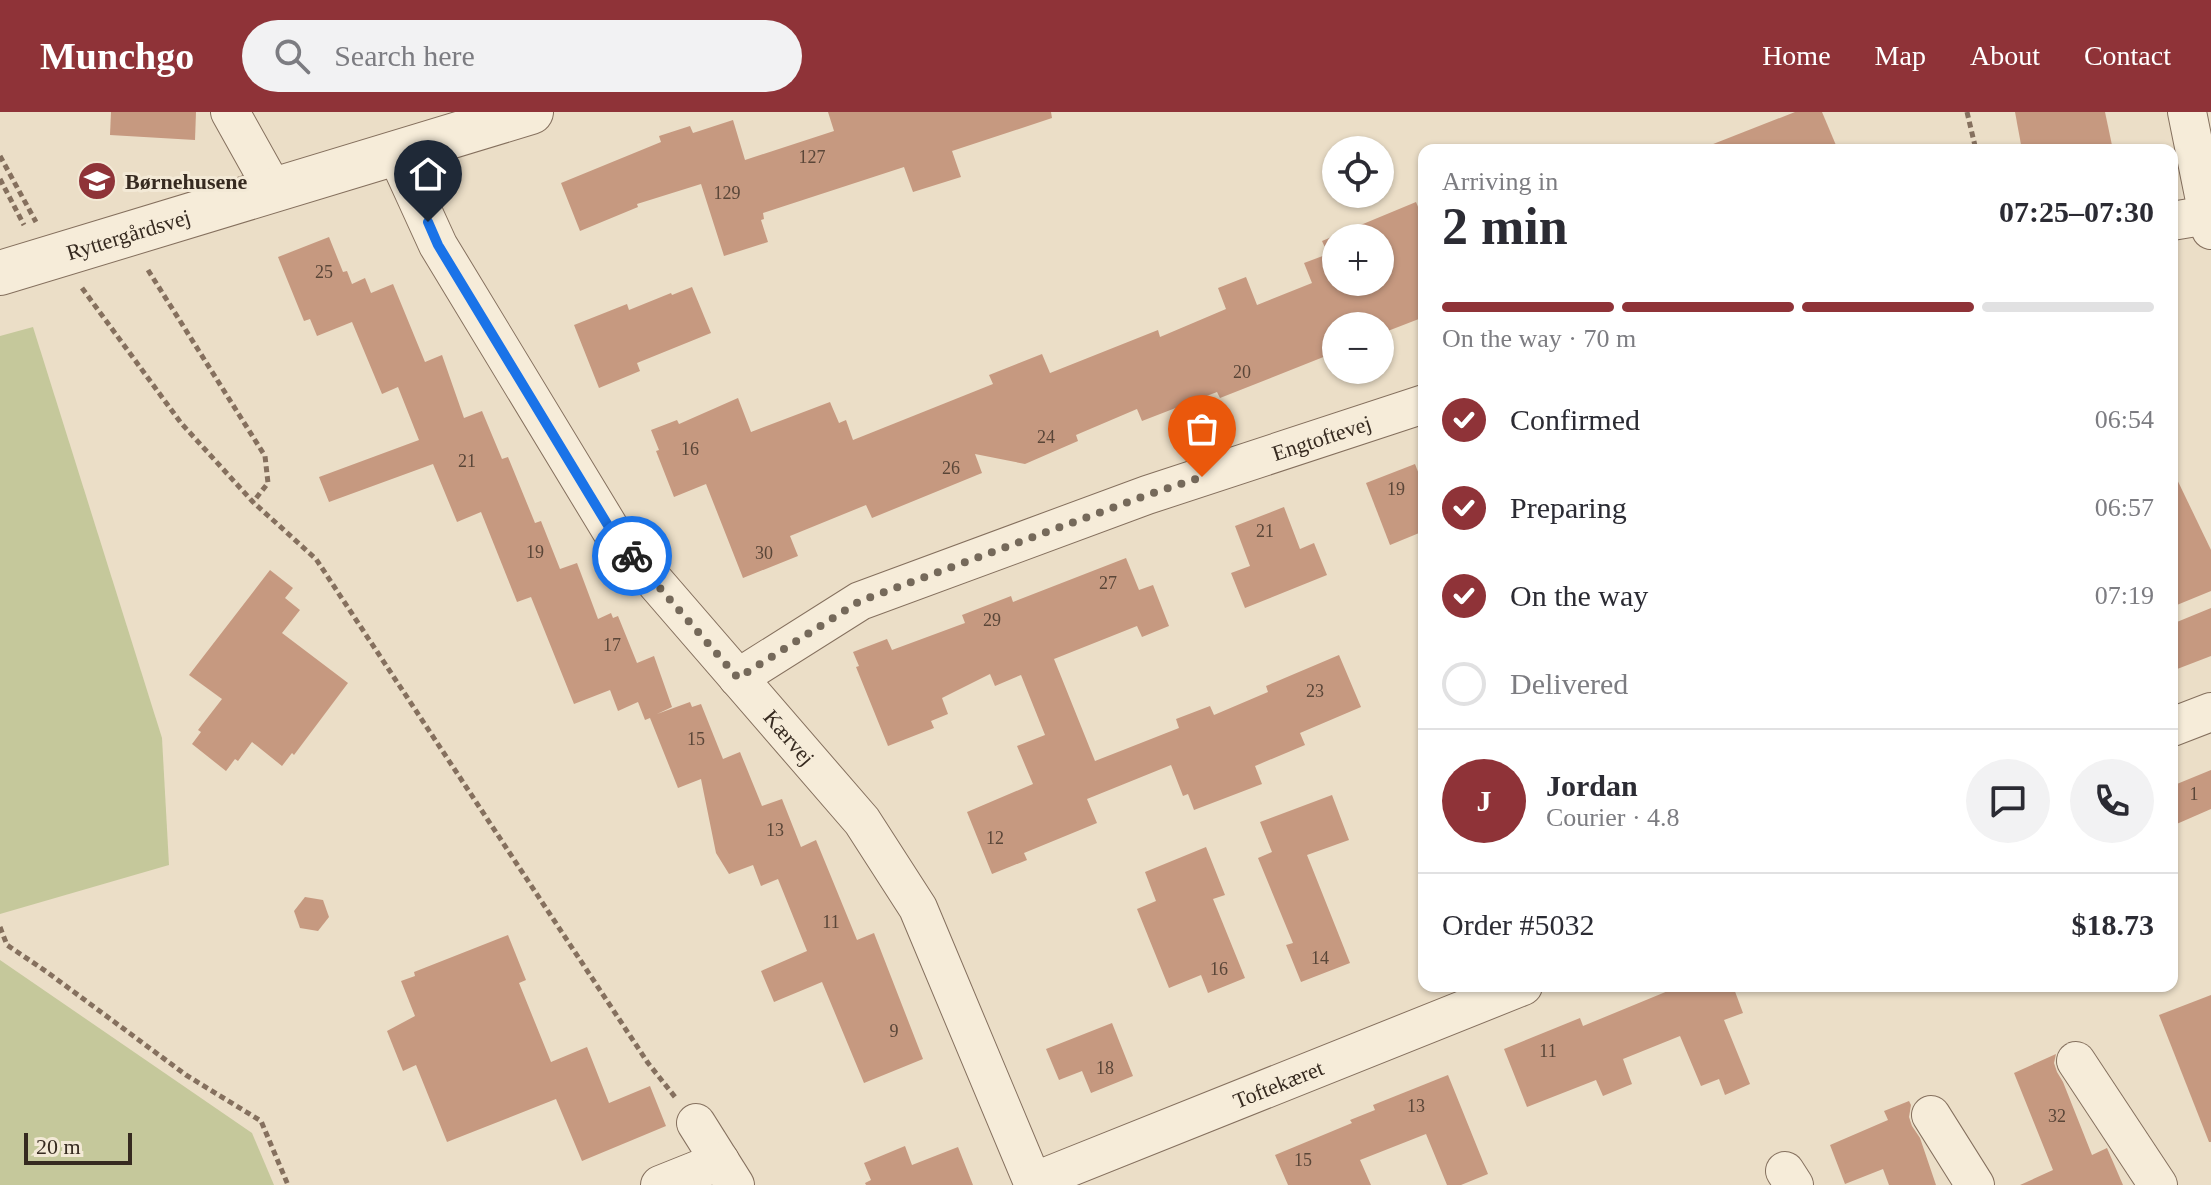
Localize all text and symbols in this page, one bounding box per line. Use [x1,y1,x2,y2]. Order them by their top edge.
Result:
search box [242,20,802,92]
icon: search [270,34,314,78]
text: Munchgo [40,35,194,77]
text: Search here [334,39,475,72]
text: Home [1762,40,1831,71]
text: Map [1875,40,1926,71]
text: About [1970,40,2040,71]
text: Contact [2084,40,2171,71]
map controls [1322,136,1394,384]
button: locate [1322,136,1394,208]
pin [394,140,462,222]
house number: 127 [799,147,826,167]
icon: home [406,152,450,196]
school or university icon: Børnehusene [76,160,118,202]
text: Arriving in [1442,167,1558,196]
place label: Børnehusene [125,169,247,194]
house number: 129 [714,183,741,203]
text: 07:25–07:30 [1999,195,2154,228]
text: 2 min [1442,198,1568,255]
street label: Ryttergårdsvej [63,204,193,265]
button: + [1322,224,1394,296]
house number: 25 [315,262,333,282]
button: − [1322,312,1394,384]
text: On the way · 70 m [1442,324,1636,353]
house number: 20 [1233,362,1251,382]
pin [1168,395,1236,477]
icon: check [1442,398,1486,442]
text: Confirmed [1510,403,1640,436]
text: 06:54 [2095,405,2154,434]
icon: bag [1180,407,1224,451]
street label: Engtoftevej [1269,410,1374,466]
house number: 24 [1037,427,1055,447]
house number: 16 [681,439,699,459]
house number: 21 [458,451,476,471]
house number: 26 [942,458,960,478]
house number: 19 [1387,479,1405,499]
icon: check [1442,486,1486,530]
text: Preparing [1510,491,1627,524]
text: 06:57 [2095,493,2154,522]
courier [592,516,672,596]
house number: 21 [1256,521,1274,541]
icon: bike [610,534,654,578]
house number: 19 [526,542,544,562]
house number: 30 [755,543,773,563]
house number: 27 [1099,573,1117,593]
icon: check [1442,574,1486,618]
text: On the way [1510,579,1648,612]
text: 07:19 [2095,581,2154,610]
house number: 29 [983,610,1001,630]
house number: 17 [603,635,621,655]
text: Delivered [1510,667,1628,700]
house number: 23 [1306,681,1324,701]
street label: Kærvej [759,704,820,770]
house number: 15 [687,729,705,749]
button: chat [1966,759,2050,843]
button: phone [2070,759,2154,843]
text: Jordan [1546,769,1638,802]
text: J [1477,784,1492,817]
house number: 1 [2190,784,2199,804]
text: Courier · 4.8 [1546,803,1680,832]
house number: 13 [766,820,784,840]
house number: 12 [986,828,1004,848]
text: Order #5032 [1442,908,1594,941]
text: $18.73 [2072,908,2154,941]
house number: 11 [822,912,840,932]
house number: 14 [1311,948,1329,968]
house number: 16 [1210,959,1228,979]
house number: 9 [890,1021,899,1041]
house number: 11 [1539,1041,1557,1061]
street label: Toftekæret [1229,1055,1327,1113]
house number: 18 [1096,1058,1114,1078]
house number: 13 [1407,1096,1425,1116]
house number: 32 [2048,1106,2066,1126]
scale bar [24,1129,132,1165]
text: 20 m [36,1134,81,1159]
house number: 15 [1294,1150,1312,1170]

